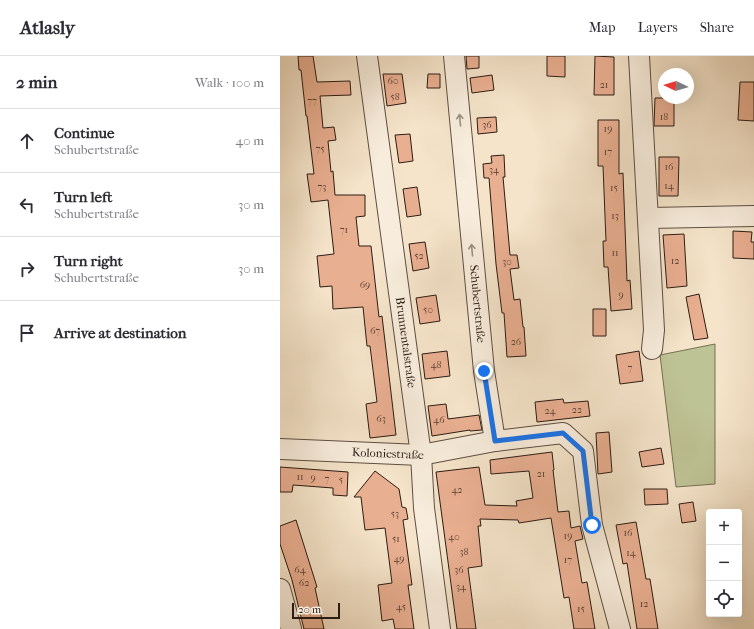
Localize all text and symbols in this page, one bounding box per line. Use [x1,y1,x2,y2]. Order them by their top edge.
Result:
text: Atlasly [20,17,75,39]
text: Map [589,19,616,36]
text: Layers [638,19,678,36]
text: Share [700,19,734,36]
north arrow [658,68,694,104]
text: 2 min [16,72,57,92]
text: Walk · 100 m [195,75,264,90]
house number: 60 [388,75,398,87]
house number: 21 [600,79,608,91]
house number: 58 [390,91,400,103]
house number: 77 [307,95,317,107]
house number: 18 [660,111,668,123]
one-way arrow [456,114,463,127]
house number: 36 [482,119,492,131]
house number: 19 [604,123,612,135]
text: Continue [54,124,114,142]
icon: ahead [16,130,38,152]
text: 40 m [236,133,264,148]
text: Schubertstraße [54,142,139,157]
house number: 75 [315,143,325,155]
house number: 17 [604,146,612,158]
house number: 16 [665,161,674,173]
house number: 34 [489,164,500,176]
house number: 14 [664,180,675,192]
house number: 73 [318,181,326,193]
house number: 15 [610,182,618,194]
text: Turn left [54,188,112,206]
icon: left [16,194,38,216]
text: 30 m [238,197,264,212]
text: Schubertstraße [54,206,139,221]
house number: 13 [611,210,619,222]
house number: 71 [340,224,348,236]
one-way arrow [468,244,476,257]
house number: 11 [611,247,619,259]
house number: 52 [414,250,424,262]
text: Turn right [54,252,123,270]
house number: 12 [671,255,679,267]
house number: 30 [502,256,512,268]
icon: right [16,258,38,280]
text: 30 m [238,261,264,276]
street label: Schubertstraße [467,264,488,344]
text: Schubertstraße [54,270,139,285]
house number: 69 [360,279,370,291]
house number: 9 [618,289,624,301]
street label: Brunnentalstraße [393,296,419,389]
house number: 50 [423,304,433,316]
icon: arrive [16,322,38,344]
text: Arrive at destination [54,324,186,342]
house number: 67 [370,325,380,337]
house number: 26 [511,336,522,348]
house number: 48 [431,359,441,371]
route end [475,362,493,380]
house number: 7 [628,362,633,374]
house number: 22 [572,404,582,416]
house number: 24 [544,405,557,417]
house number: 63 [376,413,386,425]
house number: 46 [433,414,445,426]
street label: Koloniestraße [352,445,424,462]
house number: 21 [537,468,545,480]
house number: 11 [296,471,304,483]
house number: 9 [310,472,316,484]
house number: 7 [325,473,330,485]
house number: 5 [339,474,343,486]
house number: 42 [451,484,463,496]
house number: 53 [391,508,399,520]
map controls [706,509,742,617]
button: + [706,509,742,545]
route start [583,516,601,534]
house number: 16 [624,527,633,539]
house number: 19 [564,530,572,542]
house number: 40 [448,531,460,543]
house number: 51 [392,533,400,545]
button: − [706,545,742,581]
house number: 38 [459,546,469,558]
house number: 14 [626,547,637,559]
house number: 49 [393,553,405,565]
house number: 17 [564,554,572,566]
house number: 64 [294,564,307,576]
house number: 36 [454,564,464,576]
house number: 62 [299,577,309,589]
house number: 34 [456,581,467,593]
button: locate [706,581,742,617]
house number: 12 [640,598,648,610]
scale bar [292,601,340,620]
house number: 45 [396,601,406,613]
text: 20 m [298,603,321,616]
house number: 15 [577,603,585,615]

